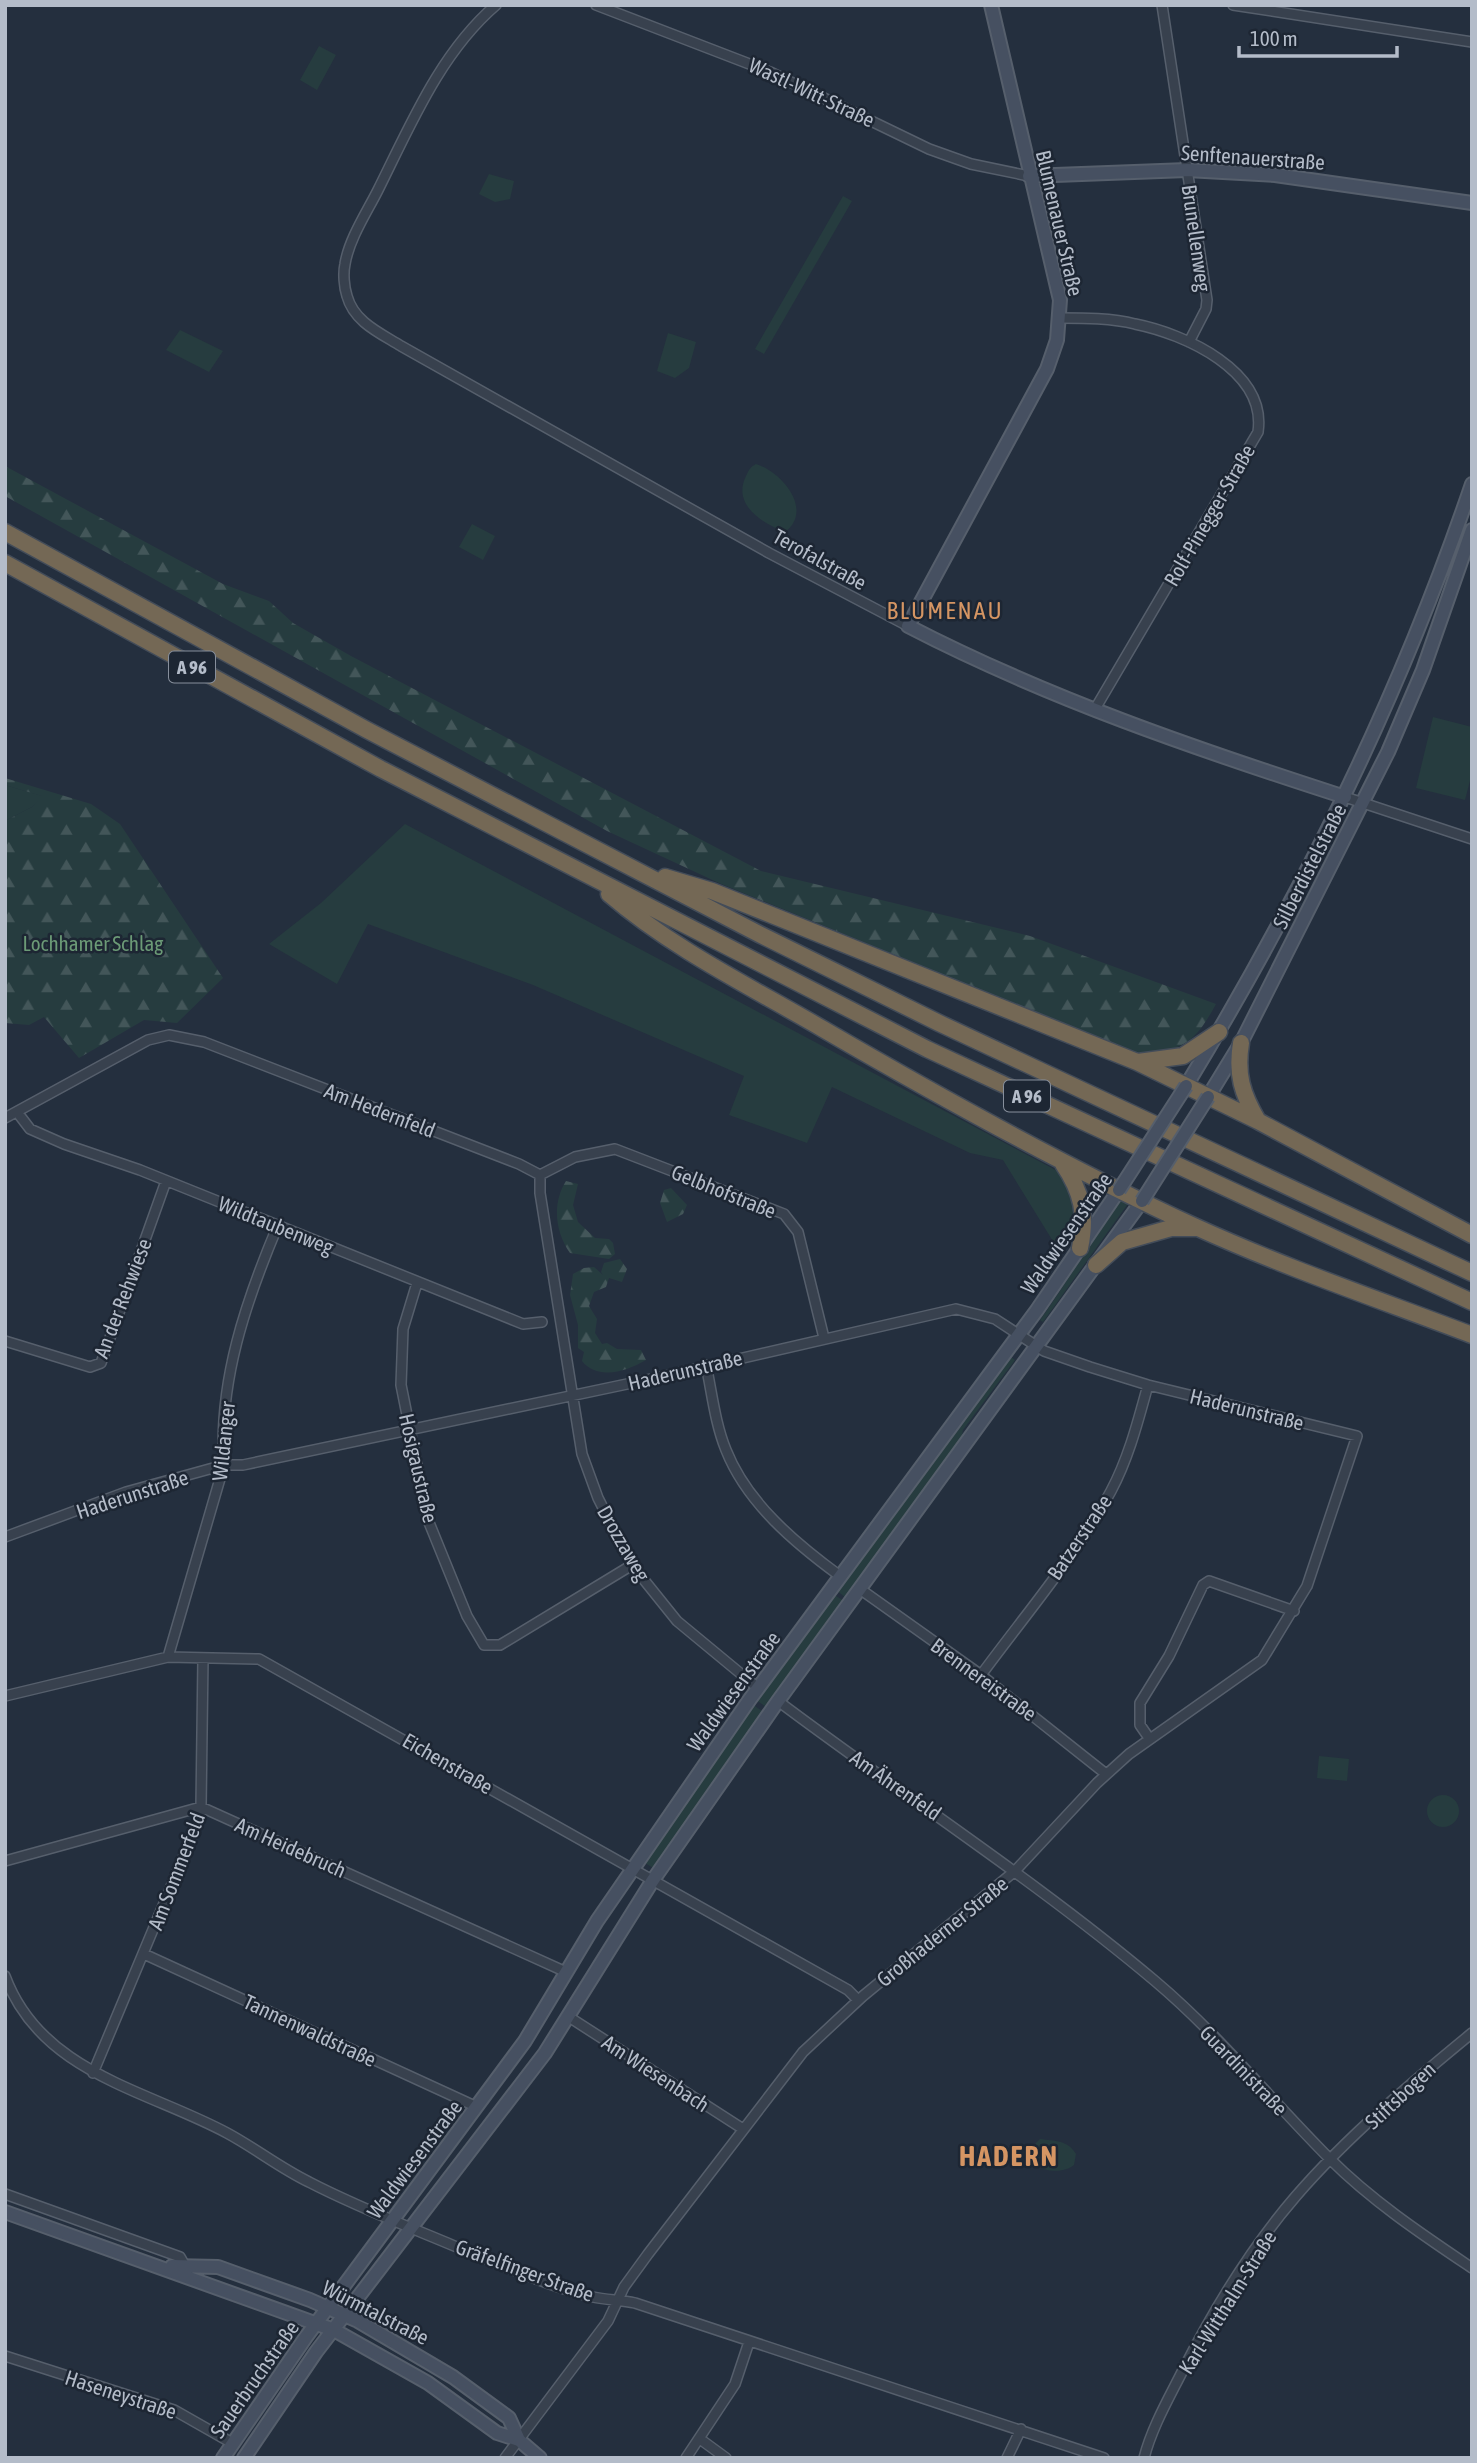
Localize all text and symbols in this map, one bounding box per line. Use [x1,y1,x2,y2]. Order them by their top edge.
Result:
scale bar [1239,14,1396,58]
text: 100 m [1250,26,1298,50]
street label: Wastl-Witt-Straße [745,52,879,132]
street label: Senftenauerstraße [1180,140,1326,174]
street label: Blumenauer Straße [1032,148,1088,298]
street label: Brunellenweg [1178,183,1216,293]
street label: Rolf-Pinegger-Straße [1159,440,1259,590]
street label: Terofalstraße [769,524,871,594]
district label: BLUMENAU [886,597,1004,624]
road number: A 96 [169,652,215,682]
street label: Silberdistelstraße [1267,800,1351,932]
park label: Lochhamer Schlag [23,931,163,955]
street label: Am Hedernfeld [321,1078,439,1142]
road number: A 96 [1004,1080,1050,1112]
street label: Gelbhofstraße [668,1159,780,1223]
street label: Waldwiesenstraße [1015,1168,1117,1298]
street label: Wildtaubenweg [215,1191,337,1259]
street label: An der Rehwiese [88,1235,156,1361]
street label: Haderunstraße [626,1345,744,1395]
street label: Haderunstraße [1188,1383,1306,1435]
street label: Wildanger [207,1399,239,1482]
street label: Hosigaustraße [395,1411,443,1525]
street label: Haderunstraße [73,1465,191,1523]
street label: Batzerstraße [1042,1490,1116,1584]
street label: Drozzaweg [593,1501,655,1585]
street label: Waldwiesenstraße [682,1626,784,1756]
street label: Brennereistraße [927,1633,1041,1725]
street label: Eichenstraße [399,1728,497,1798]
street label: Am Ährenfeld [846,1745,946,1825]
street label: Am Sommerfeld [143,1809,209,1933]
street label: Am Heidebruch [232,1812,350,1882]
street label: Großhaderner Straße [872,1871,1012,1991]
street label: Tannenwaldstraße [240,1989,380,2071]
street label: Guardinistraße [1195,2020,1293,2120]
street label: Am Wiesenbach [598,2030,714,2116]
street label: Stiftsbogen [1360,2057,1440,2133]
street label: Waldwiesenstraße [362,2095,466,2223]
district label: HADERN [959,2140,1059,2172]
street label: Karl-Witthalm-Straße [1173,2226,1281,2378]
street label: Gräfelfinger Straße [453,2234,597,2306]
street label: Würmtalstraße [319,2275,433,2349]
street label: Sauerbruchstraße [205,2316,303,2442]
street label: Haseneystraße [62,2365,180,2423]

